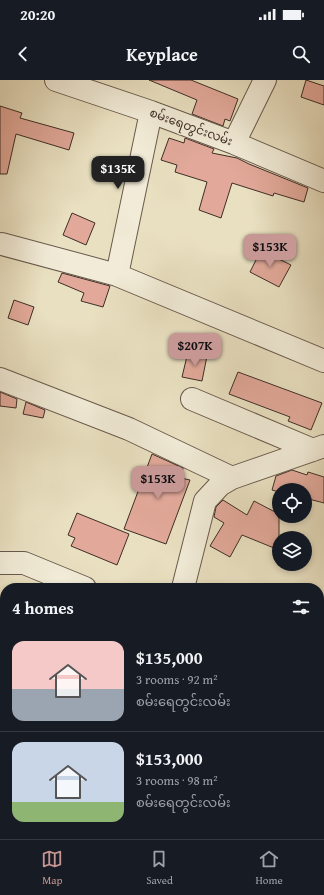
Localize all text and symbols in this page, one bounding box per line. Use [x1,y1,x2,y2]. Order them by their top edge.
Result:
text: 20:20 [20,4,55,25]
text: Keyplace [126,41,198,68]
icon: back [12,43,34,65]
icon: search [290,43,312,65]
street label: စမ်းရေတွင်းလမ်း [147,104,235,151]
pin: $135K [90,156,146,190]
text: $135K [100,159,136,178]
pin: $153K [242,234,298,268]
text: $153K [252,237,288,256]
pin: $207K [167,333,223,367]
text: $207K [177,336,213,355]
pin: $153K [130,466,186,500]
text: $153K [140,469,176,488]
map controls [272,483,312,571]
button: locate [272,483,312,523]
button: layers [272,531,312,571]
text: 4 homes [12,595,74,620]
icon: filters [290,596,312,618]
text: $135,000 [136,645,202,670]
icon: home [44,657,92,705]
text: 3 rooms · 92 m² [136,670,218,689]
text: စမ်းရေတွင်းလမ်း [136,692,231,711]
text: $153,000 [136,746,202,771]
icon: home [44,758,92,806]
text: 3 rooms · 98 m² [136,771,218,790]
text: စမ်းရေတွင်းလမ်း [136,793,231,812]
tab: Map [41,848,63,888]
tab: Saved [146,848,173,888]
tab: Home [256,848,283,888]

